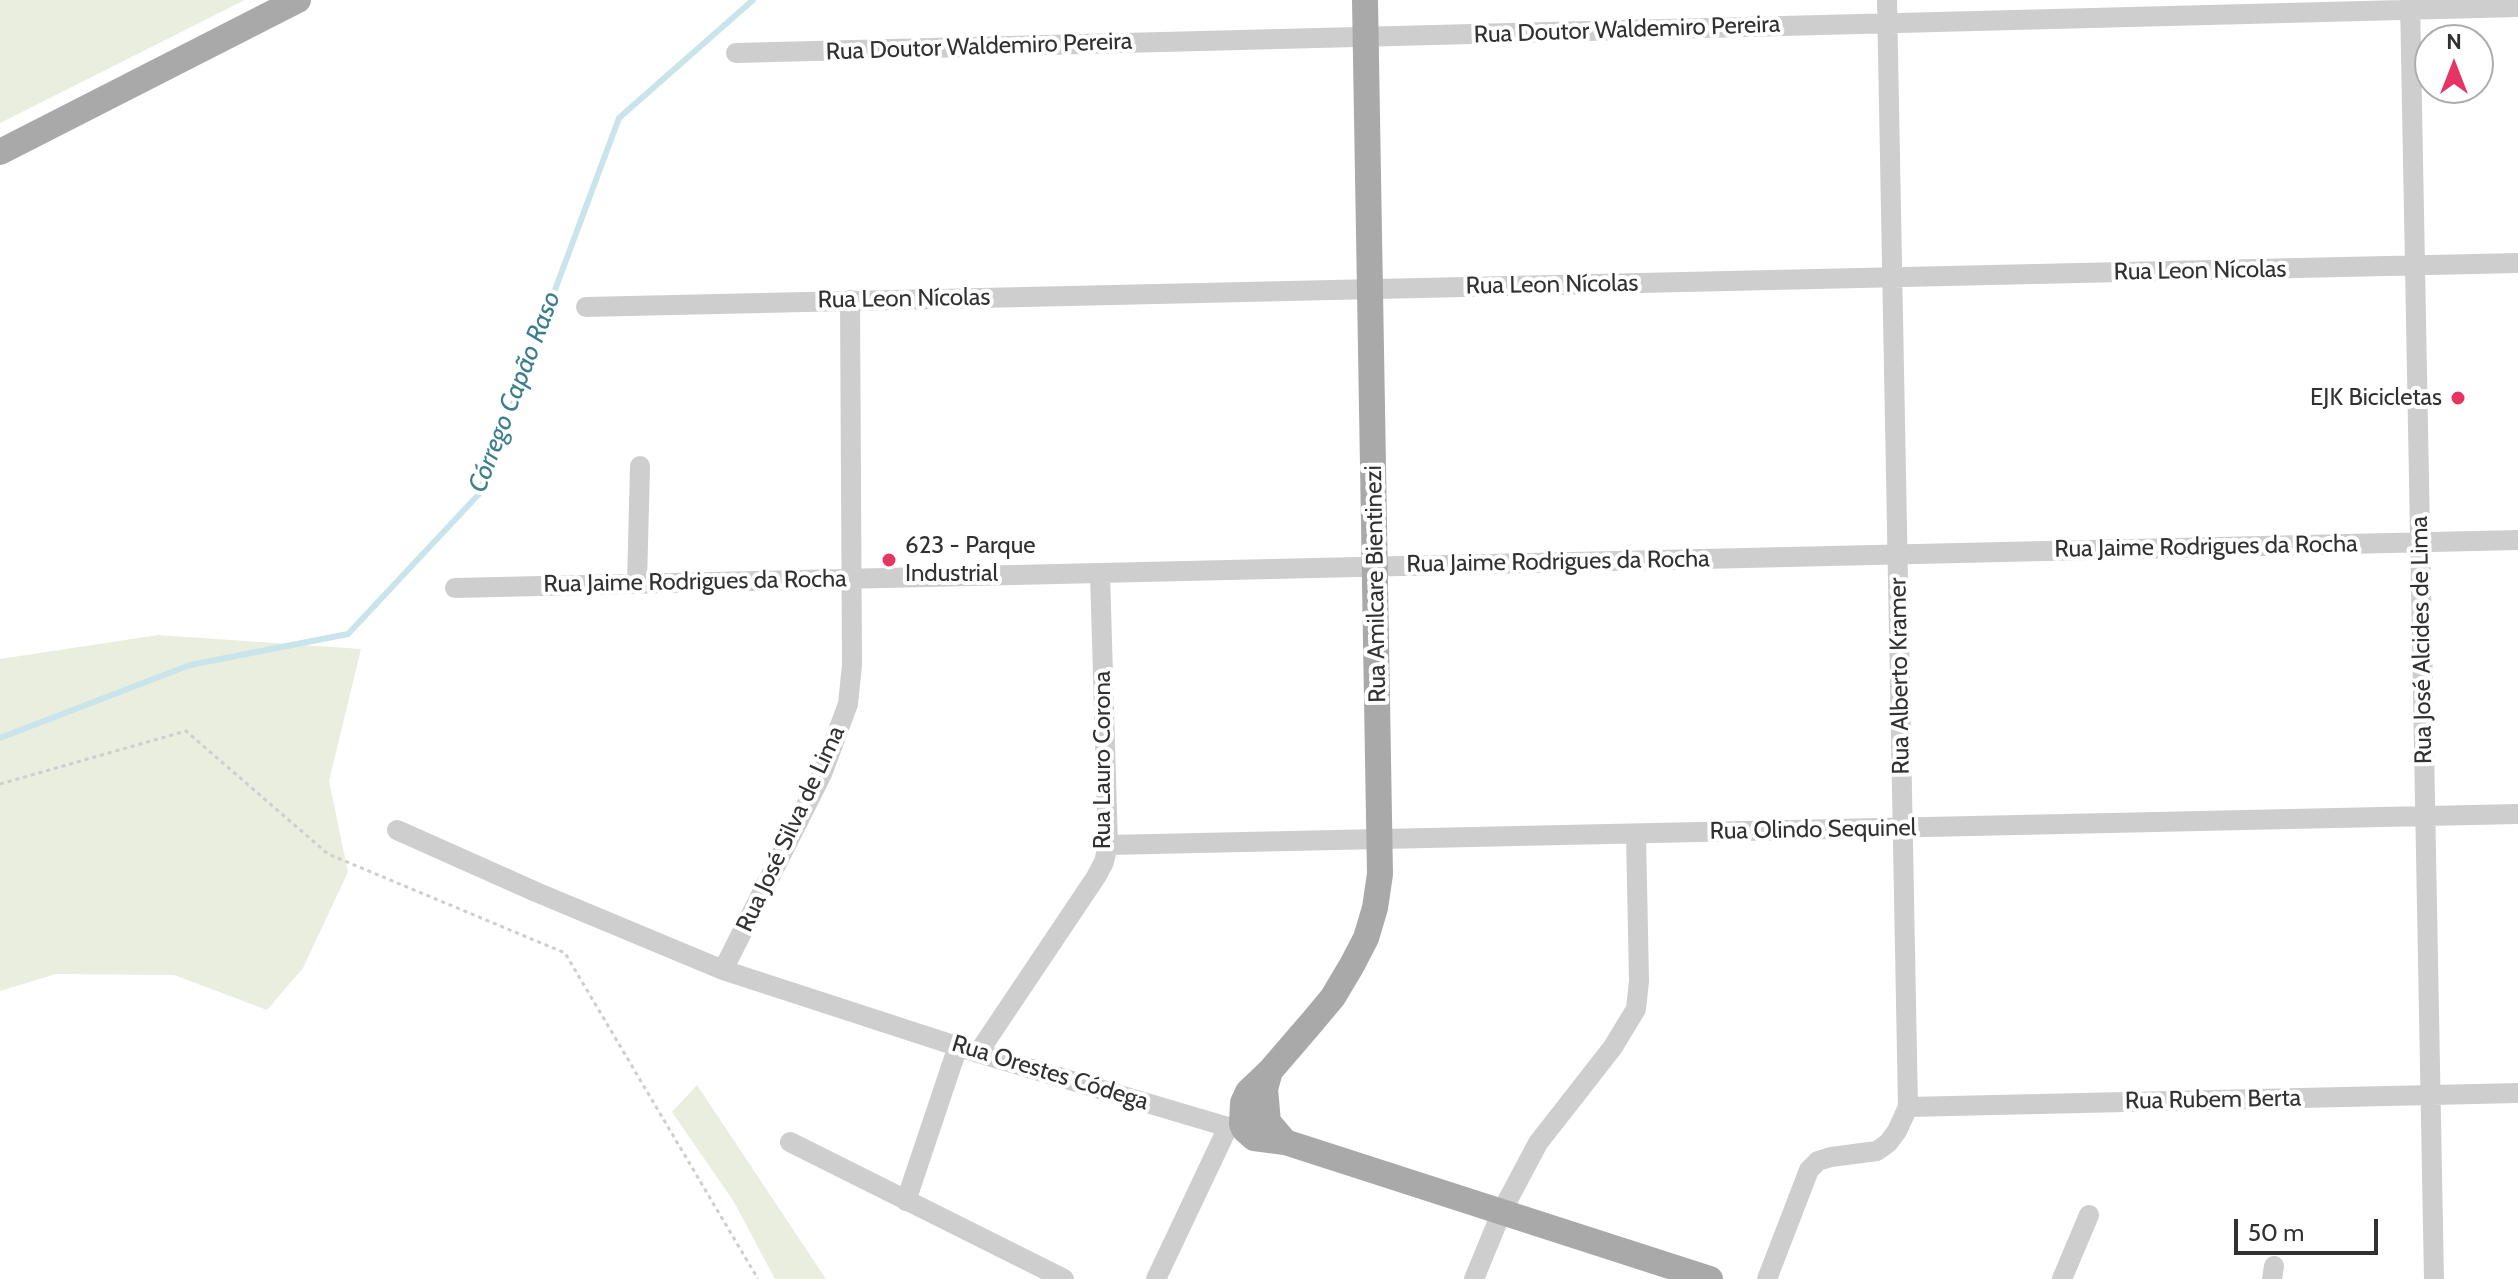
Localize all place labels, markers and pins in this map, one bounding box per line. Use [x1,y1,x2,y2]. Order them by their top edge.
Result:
place label: EJK Bicicletas [2310,384,2442,412]
marker: EJK Bicicletas [2449,389,2467,407]
place label: 623 - Parque Industrial [905,532,1036,588]
marker: 623 - Parque Industrial [880,551,898,569]

